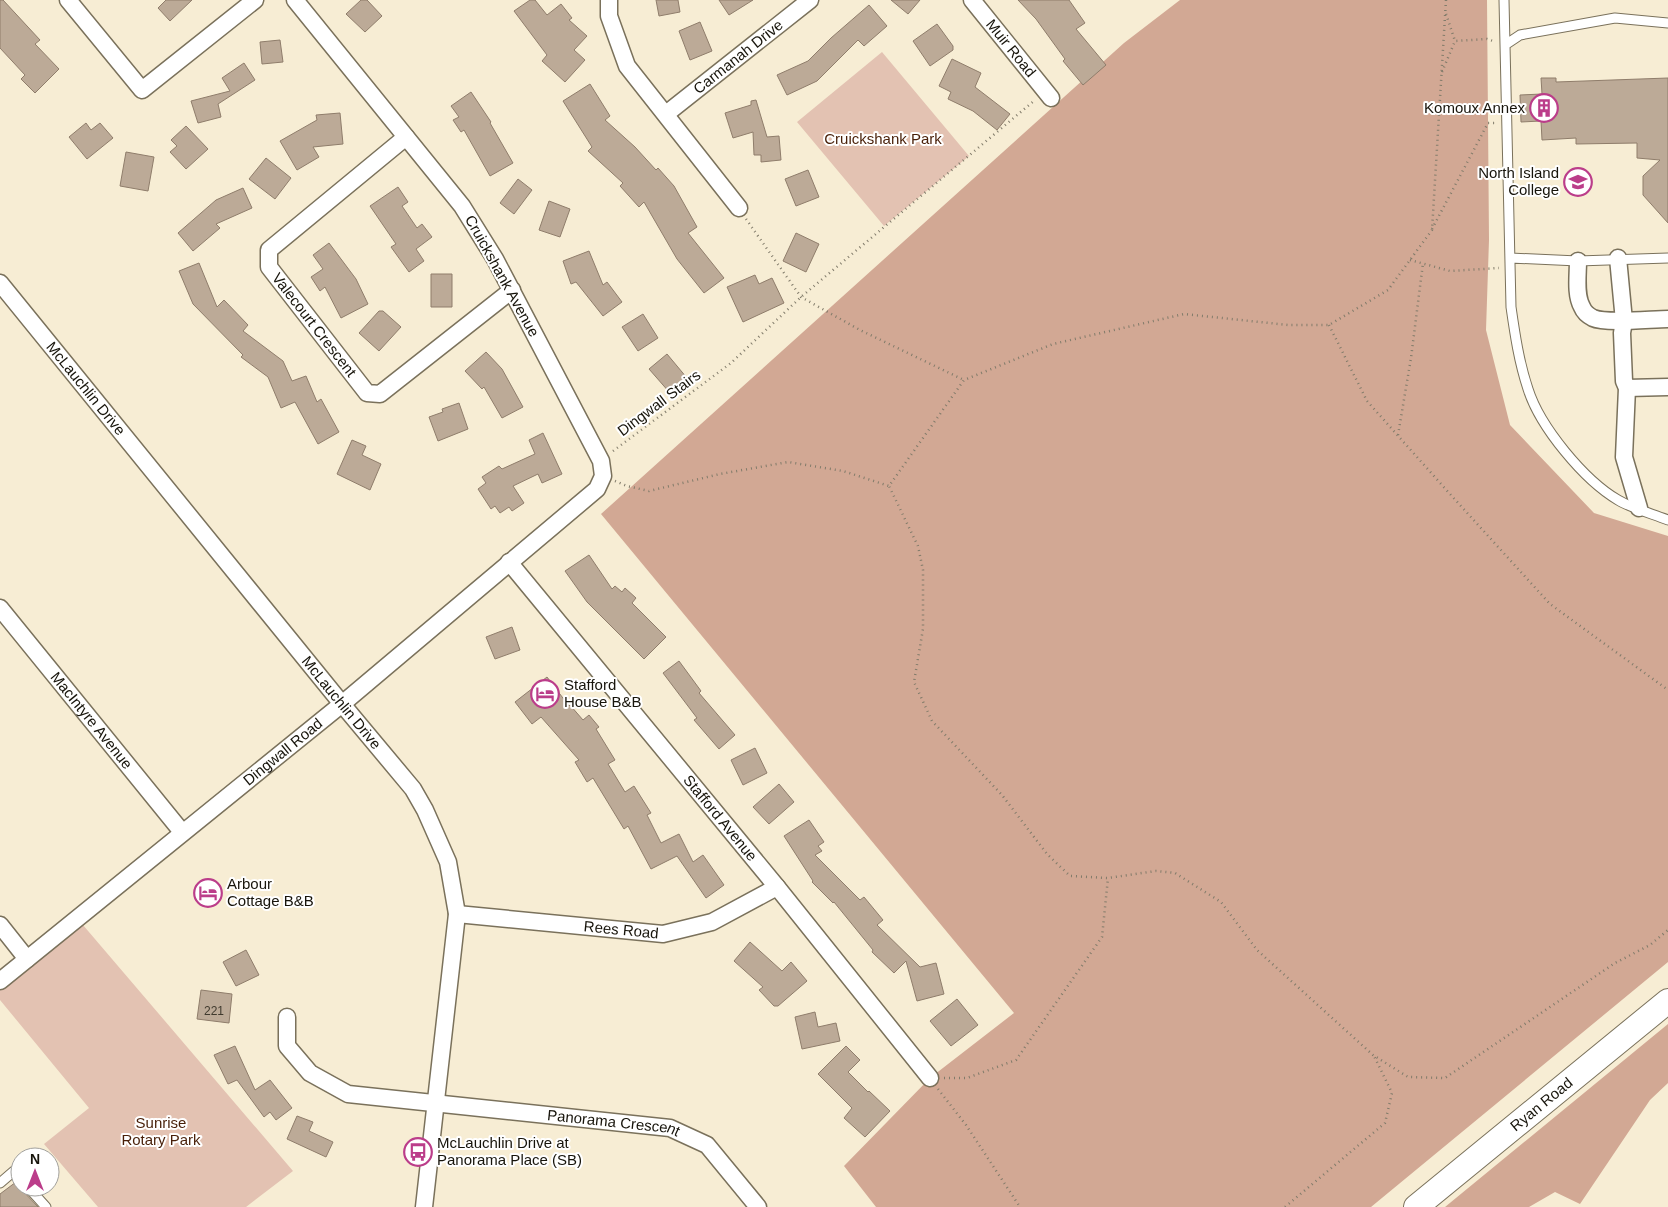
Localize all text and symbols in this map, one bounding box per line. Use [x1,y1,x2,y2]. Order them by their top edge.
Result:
street label: Carmanah Drive [690,16,786,97]
street label: Muir Road [983,16,1040,80]
building icon: Komoux Annex [1529,93,1559,123]
place label: Komoux Annex [1424,99,1525,116]
park label: Cruickshank Park [824,130,942,147]
place label: North Island College [1478,164,1559,198]
school or university icon: North Island College [1563,167,1593,197]
street label: Cruickshank Avenue [462,212,543,340]
street label: Valecourt Crescent [269,269,361,380]
street label: McLauchlin Drive [43,338,129,438]
street label: Dingwall Stairs [614,366,703,439]
street label: McLauchlin Drive [299,653,385,752]
street label: MacIntyre Avenue [47,668,136,772]
place label: Stafford House B&B [564,676,642,710]
hotel icon: Stafford House B&B [530,679,560,709]
street label: Dingwall Road [240,714,326,789]
street label: Stafford Avenue [680,771,761,864]
place label: Arbour Cottage B&B [227,875,314,909]
hotel icon: Arbour Cottage B&B [193,878,223,908]
street label: Rees Road [583,917,659,942]
house number: 221 [204,1004,224,1018]
street label: Ryan Road [1507,1074,1576,1134]
street label: Panorama Crescent [546,1106,684,1140]
park label: Sunrise Rotary Park [121,1114,201,1148]
place label: McLauchlin Drive at Panorama Place (SB) [437,1134,582,1168]
bus stop icon: McLauchlin Drive at Panorama Place (SB) [403,1137,433,1167]
north arrow [10,1147,60,1197]
text: N [30,1151,40,1167]

